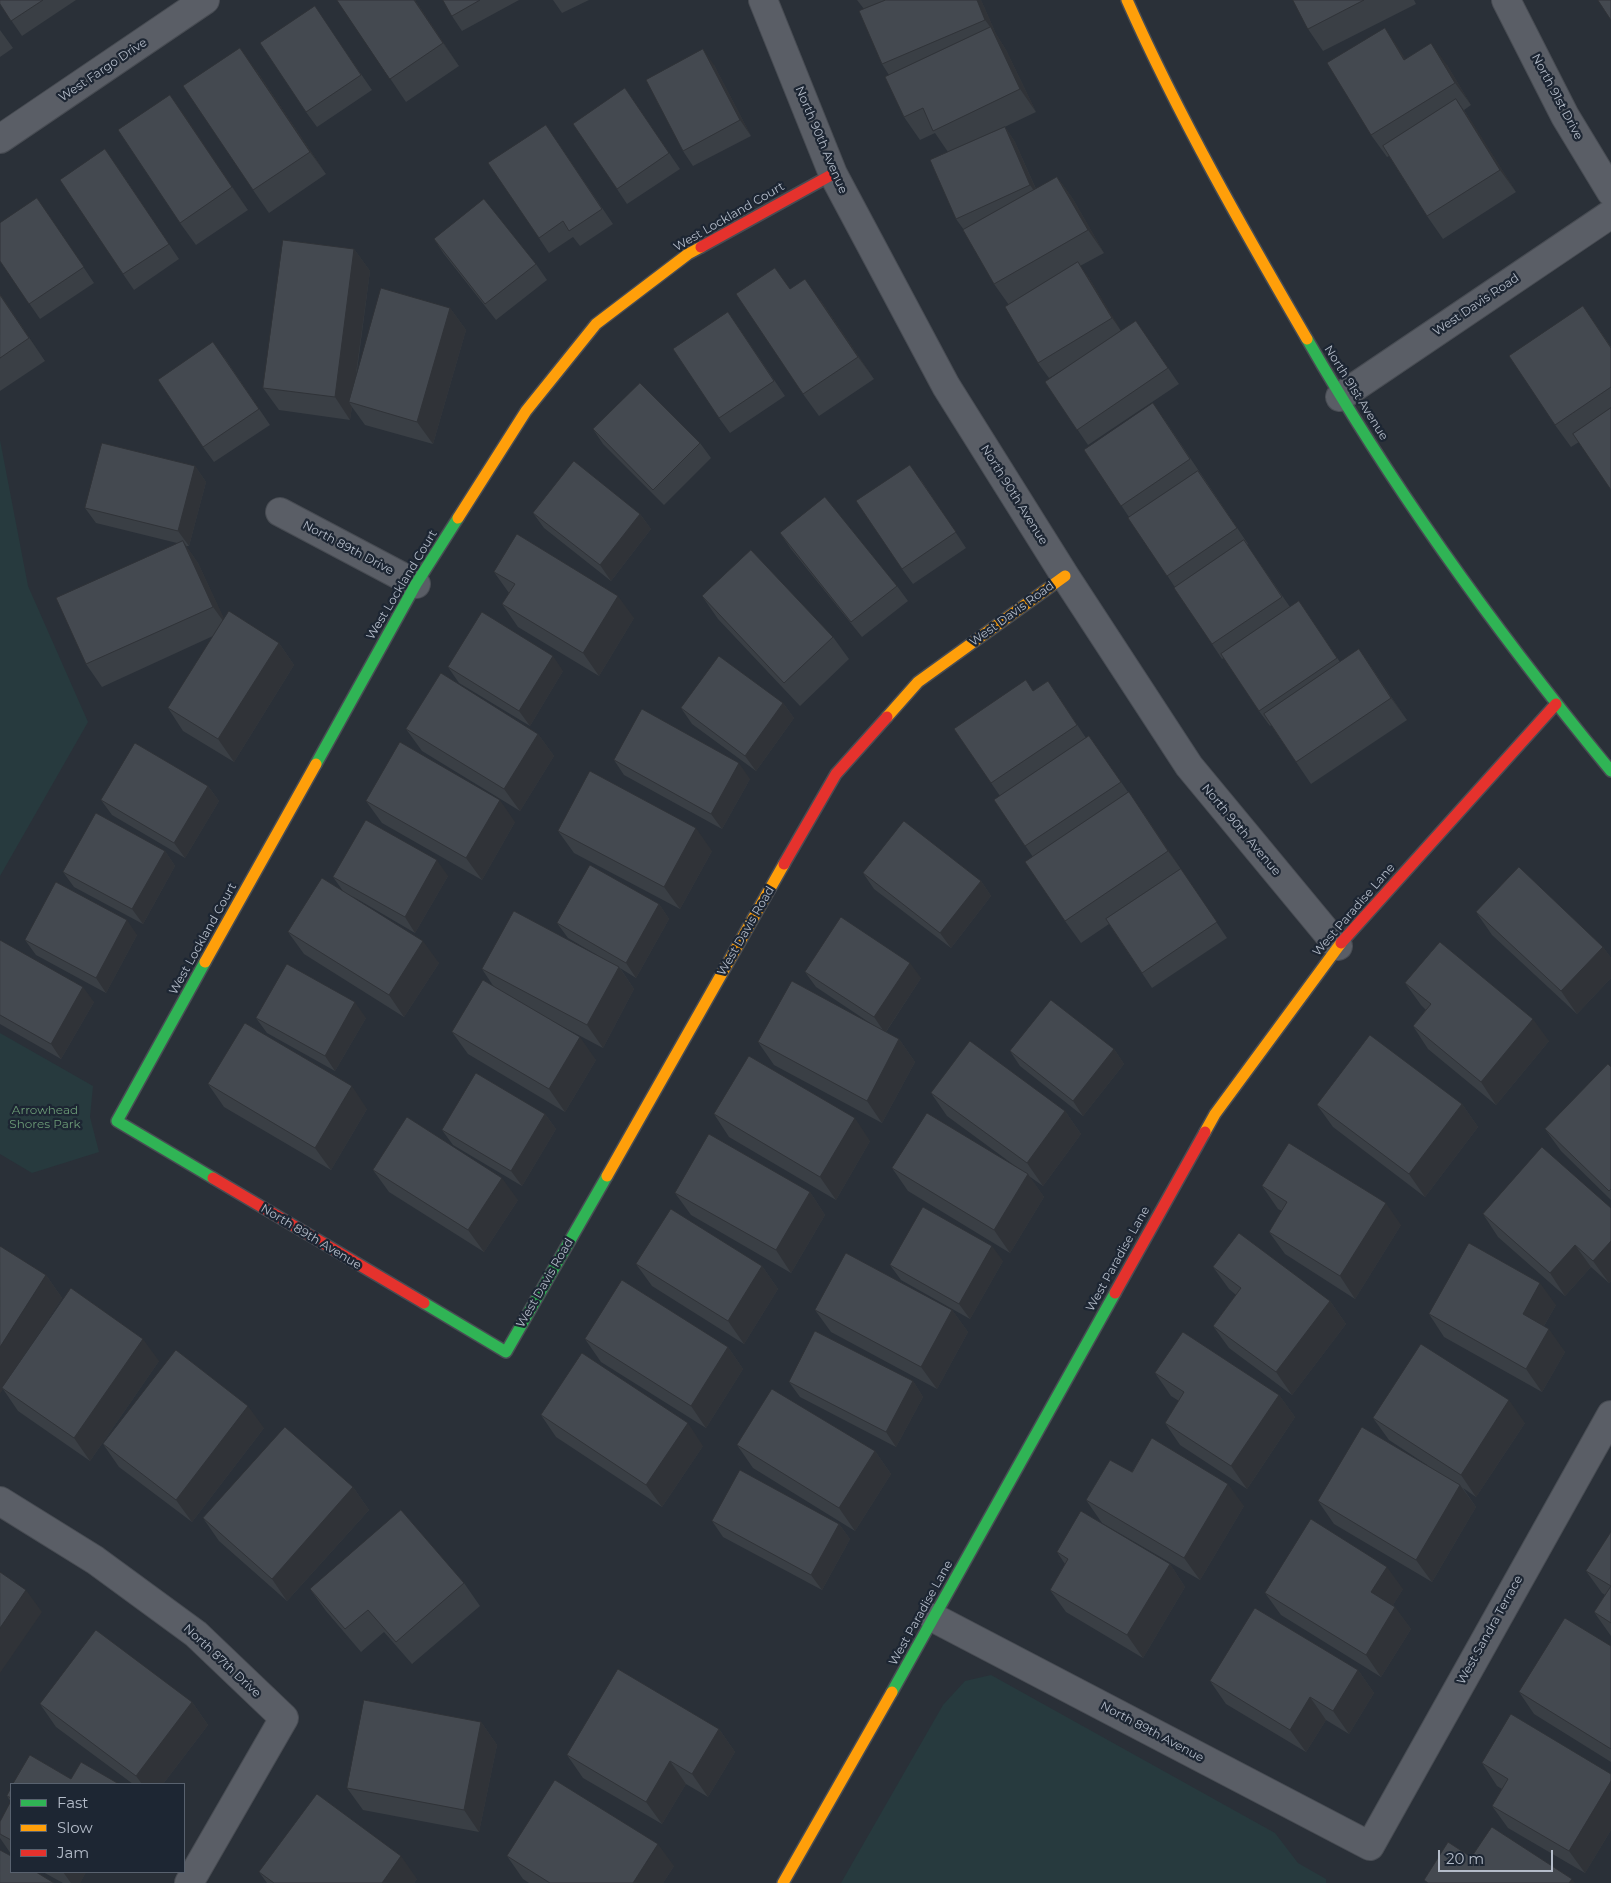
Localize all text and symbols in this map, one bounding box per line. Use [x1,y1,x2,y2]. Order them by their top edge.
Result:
street label: West Fargo Drive [56,35,150,105]
street label: North 91st Drive [1528,52,1586,142]
street label: North 90th Avenue [792,84,850,196]
street label: West Lockland Court [671,179,787,255]
street label: West Davis Road [1430,271,1522,339]
street label: North 91st Avenue [1321,343,1391,443]
street label: North 90th Avenue [977,442,1051,548]
street label: North 89th Drive [300,518,396,578]
street label: West Lockland Court [364,527,440,643]
street label: West Davis Road [967,579,1057,649]
street label: North 90th Avenue [1198,781,1284,879]
street label: West Paradise Lane [1310,861,1398,959]
street label: West Lockland Court [166,881,240,997]
street label: West Davis Road [715,884,777,978]
park label: Arrowhead Shores Park [9,1103,81,1131]
street label: North 89th Avenue [258,1201,364,1273]
street label: West Paradise Lane [1083,1204,1153,1314]
street label: West Davis Road [514,1236,576,1330]
street label: West Paradise Lane [886,1558,956,1668]
street label: West Sandra Terrace [1454,1573,1526,1687]
street label: North 87th Drive [180,1621,264,1701]
street label: North 89th Avenue [1098,1699,1206,1765]
legend [10,1783,185,1873]
text: Fast [57,1793,88,1812]
text: Slow [57,1818,93,1837]
scale bar [1441,1840,1556,1872]
text: Jam [57,1843,89,1862]
text: 20 m [1446,1849,1484,1868]

